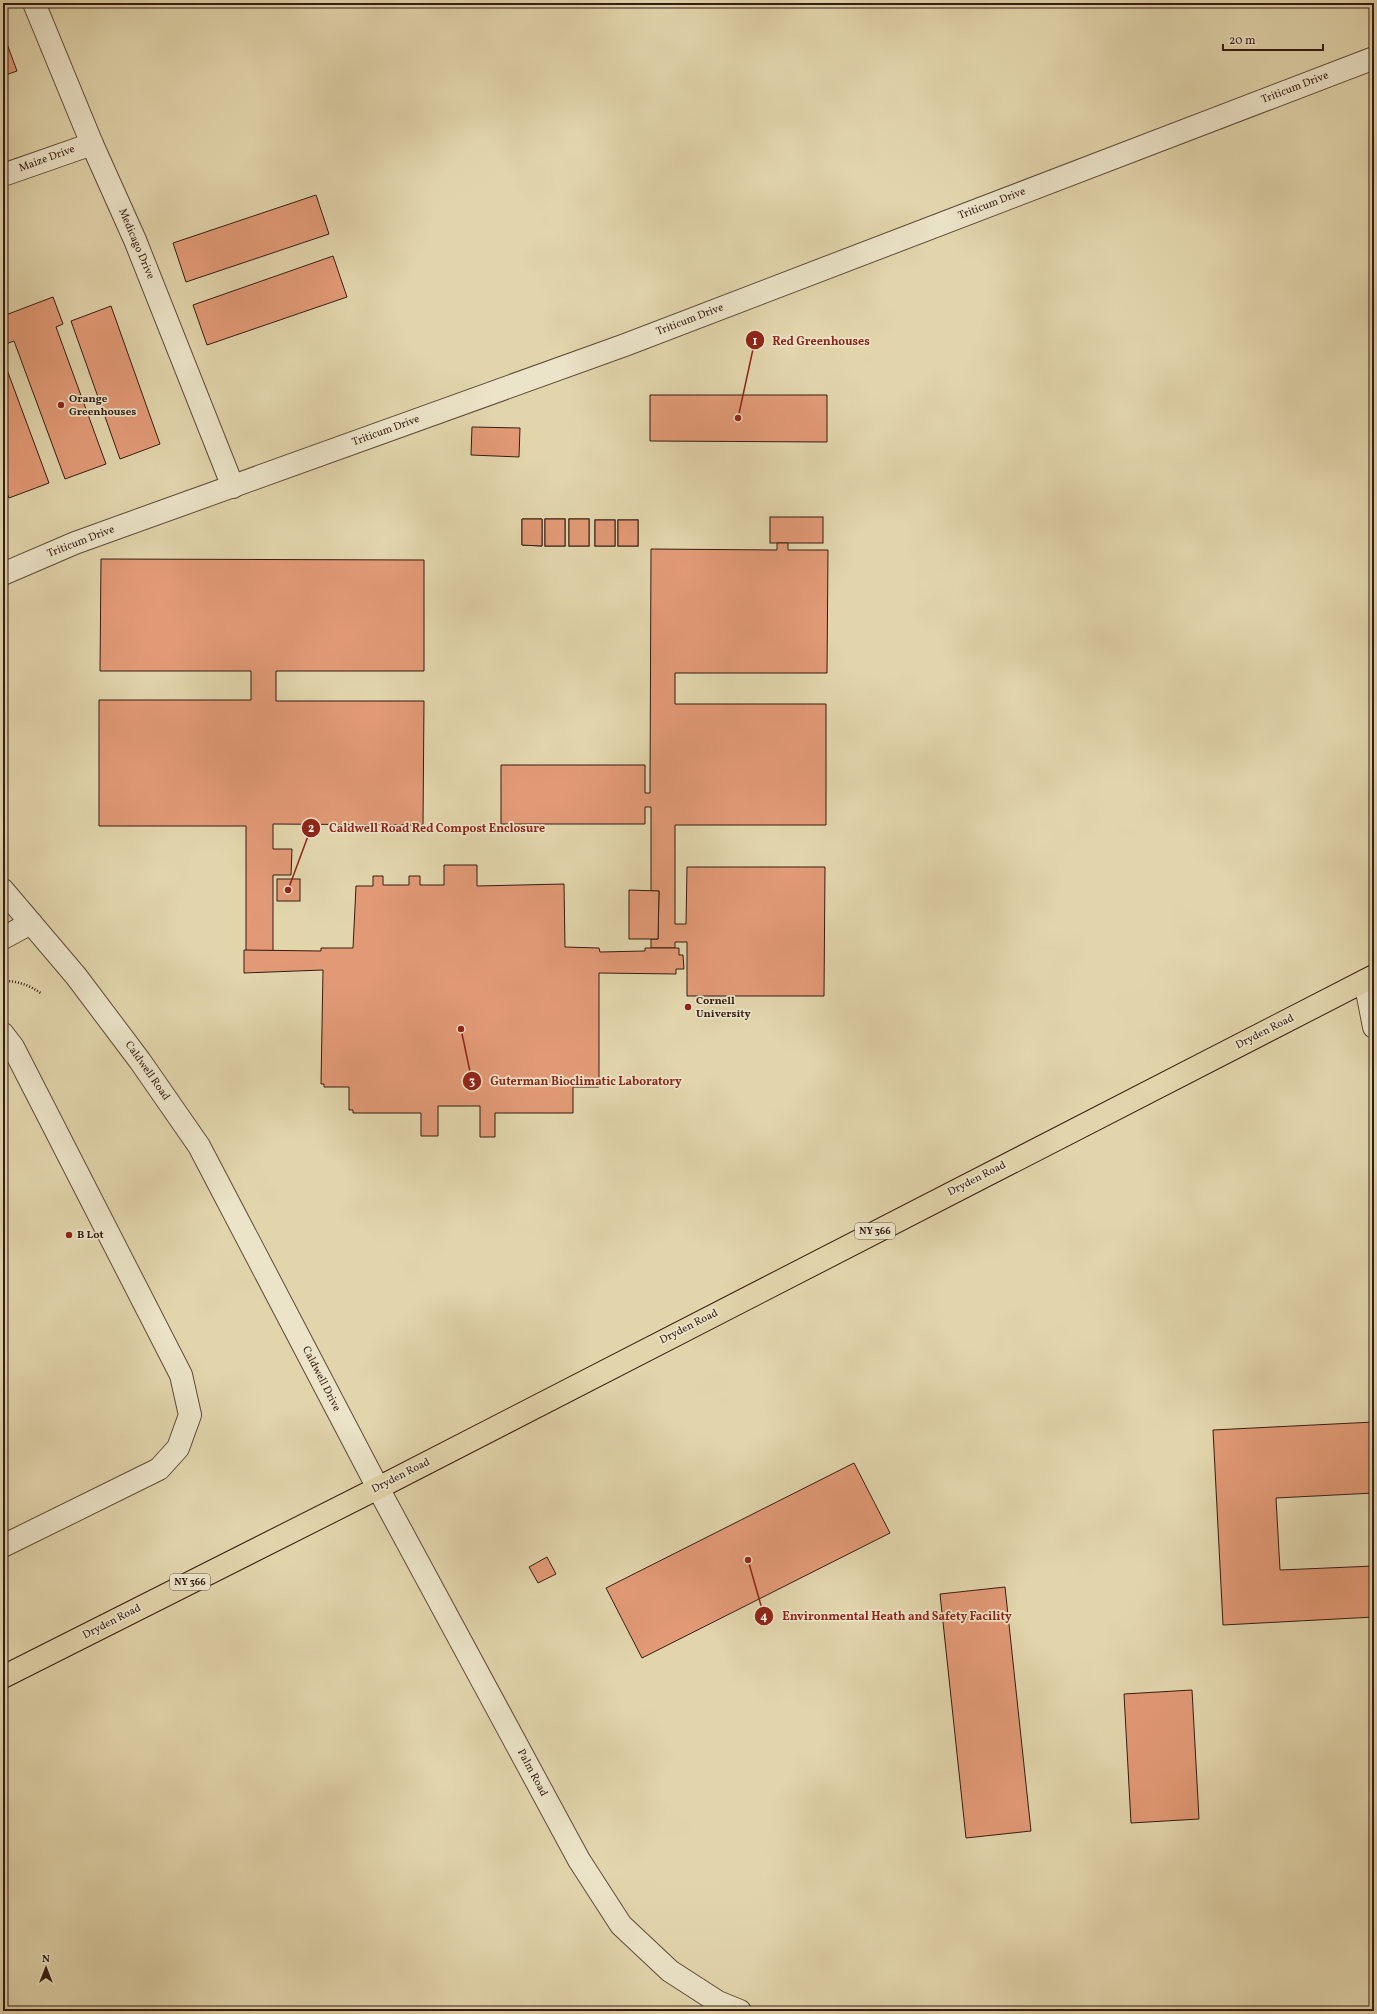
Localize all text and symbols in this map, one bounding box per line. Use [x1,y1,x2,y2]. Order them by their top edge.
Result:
scale bar [1223,26,1323,52]
text: 20 m [1229,33,1256,49]
street label: Triticum Drive [1259,68,1331,108]
street label: Maize Drive [17,142,77,176]
street label: Triticum Drive [956,184,1028,224]
street label: Medicago Drive [114,206,158,282]
street label: Triticum Drive [654,300,726,340]
callout: Red Greenhouses [745,328,878,352]
text: 1 [753,334,758,350]
text: Red Greenhouses [772,334,870,350]
place label: Orange Greenhouses [69,392,136,420]
marker: Orange Greenhouses [56,400,66,410]
street label: Triticum Drive [350,412,422,450]
street label: Triticum Drive [45,522,117,562]
callout: Caldwell Road Red Compost Enclosure [301,816,554,840]
text: 2 [308,821,314,837]
text: Caldwell Road Red Compost Enclosure [329,821,545,837]
place label: Cornell University [696,994,751,1022]
marker: Cornell University [683,1002,693,1012]
street label: Dryden Road [1233,1011,1297,1053]
street label: Caldwell Road [121,1038,173,1104]
callout: Guterman Bioclimatic Laboratory [462,1069,690,1093]
text: 3 [469,1074,475,1090]
text: Guterman Bioclimatic Laboratory [490,1074,682,1090]
street label: Dryden Road [945,1158,1009,1200]
road number: NY 366 [855,1223,895,1239]
place label: B Lot [77,1228,104,1243]
marker: B Lot [64,1230,74,1240]
street label: Dryden Road [657,1306,721,1348]
street label: Caldwell Drive [298,1344,344,1414]
street label: Dryden Road [369,1455,433,1497]
road number: NY 366 [170,1574,210,1590]
street label: Dryden Road [80,1601,144,1643]
callout: Environmental Heath and Safety Facility [754,1604,1020,1628]
text: 4 [760,1609,768,1625]
text: Environmental Heath and Safety Facility [782,1609,1012,1625]
street label: Palm Road [513,1747,551,1799]
north arrow [26,1948,66,1988]
text: N [42,1952,50,1967]

